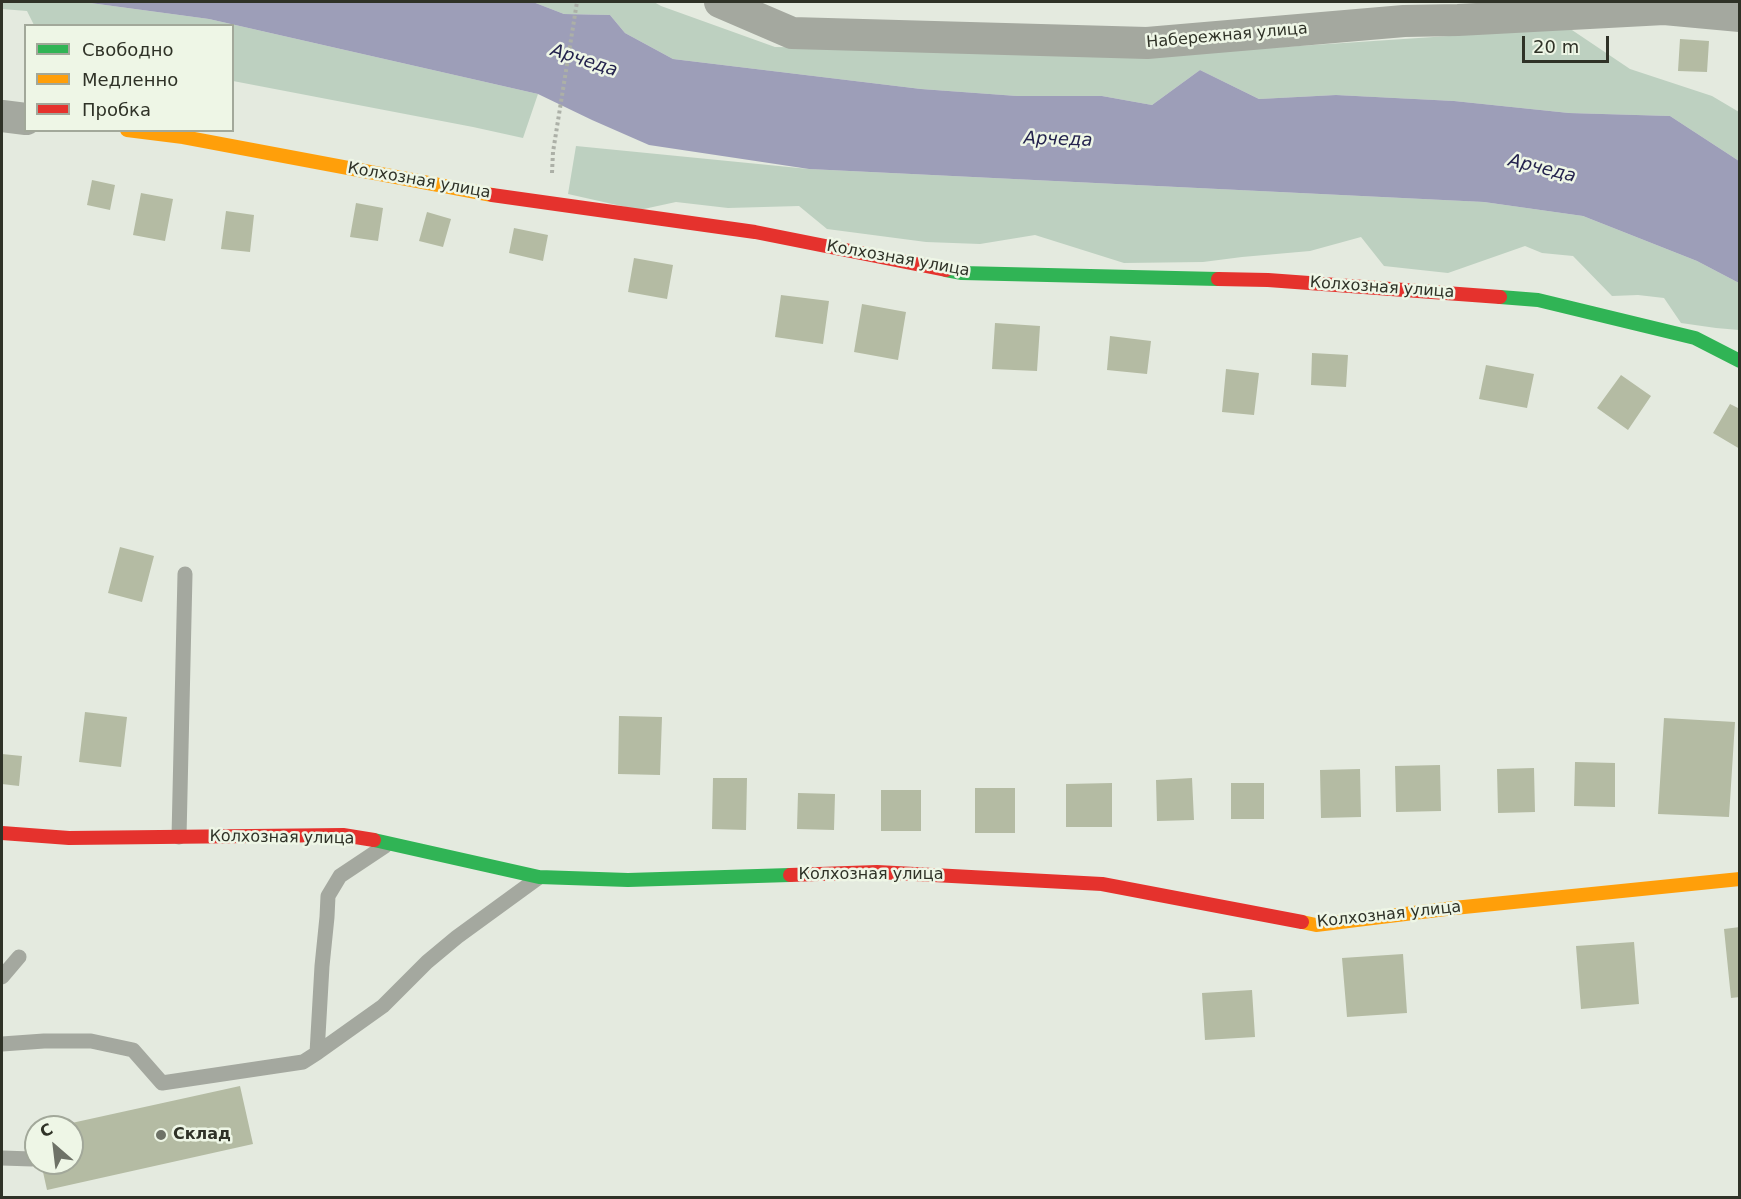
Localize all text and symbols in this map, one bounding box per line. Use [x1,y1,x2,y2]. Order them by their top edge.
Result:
street label: Набережная улица [1146,19,1308,53]
legend [24,24,234,132]
scale bar [1525,24,1612,62]
text: 20 m [1533,36,1579,57]
text: Свободно [82,39,174,60]
water label: Арчеда [548,40,620,82]
text: Медленно [82,69,178,90]
text: Пробка [82,99,151,120]
water label: Арчеда [1023,128,1093,152]
water label: Арчеда [1506,150,1578,188]
street label: Колхозная улица [346,159,492,203]
street label: Колхозная улица [825,237,971,281]
street label: Колхозная улица [1309,273,1455,303]
street label: Колхозная улица [209,827,355,849]
street label: Колхозная улица [799,865,943,885]
street label: Колхозная улица [1316,898,1462,932]
north arrow [24,1115,84,1175]
text: С [37,1119,56,1142]
place label: Склад [173,1125,231,1145]
marker: Склад [154,1128,168,1142]

